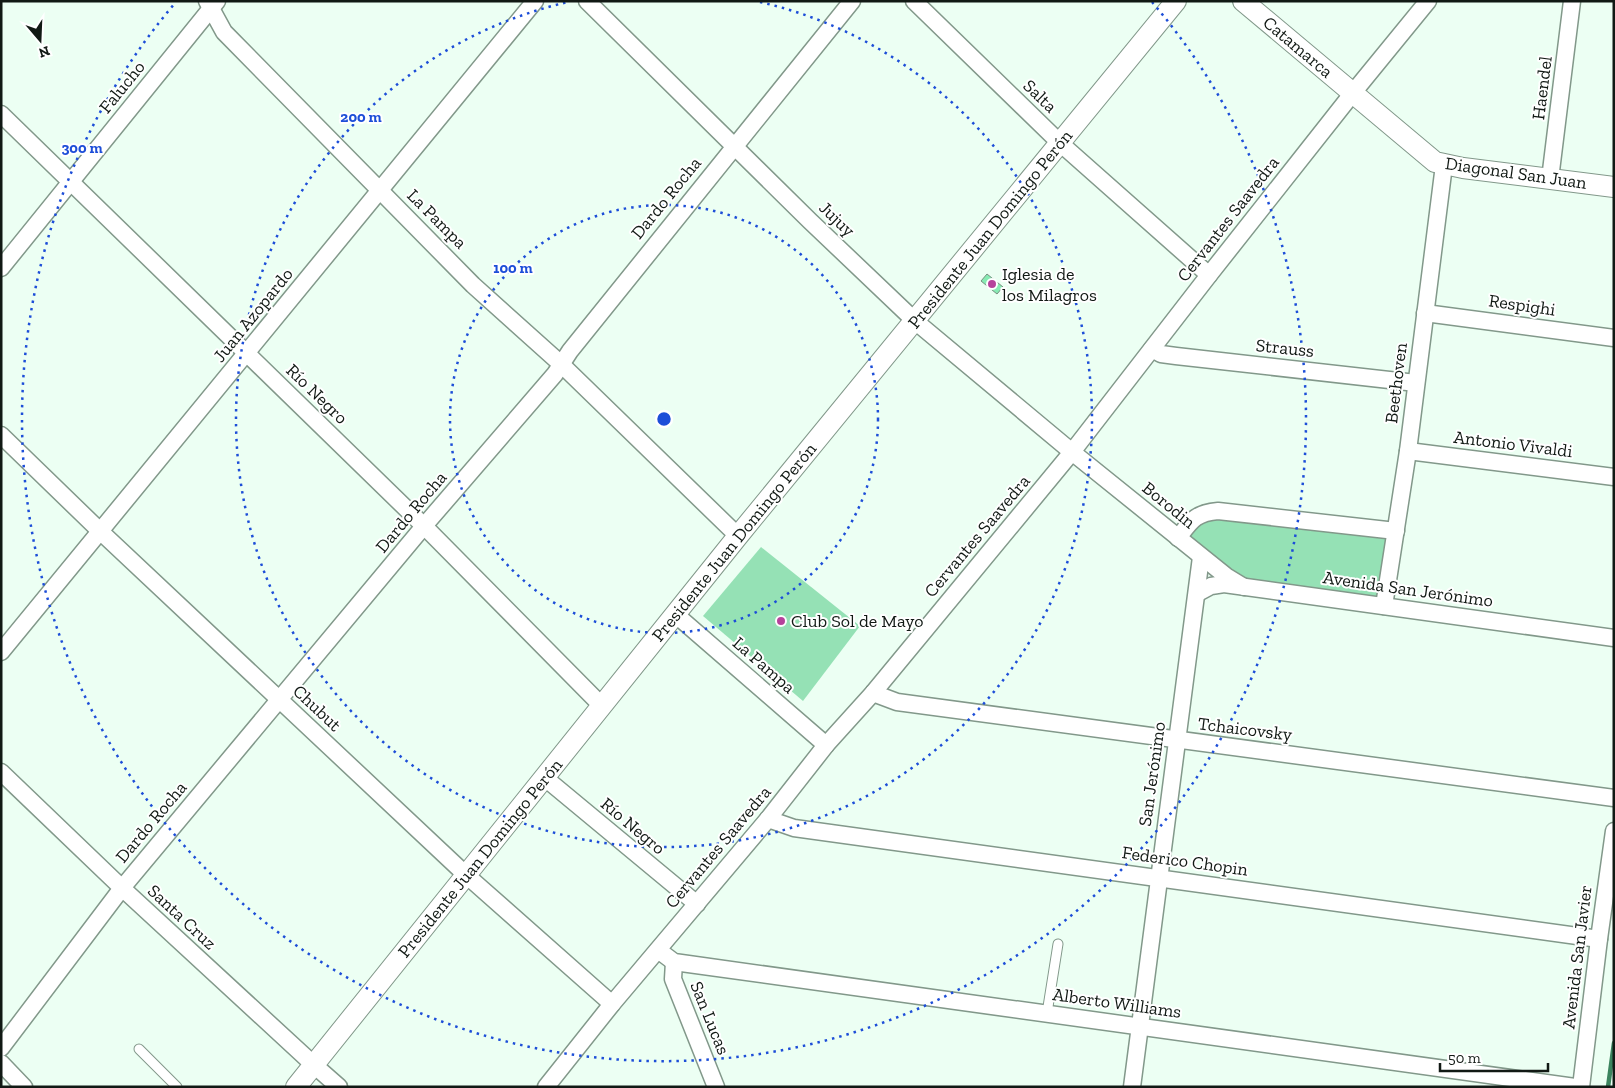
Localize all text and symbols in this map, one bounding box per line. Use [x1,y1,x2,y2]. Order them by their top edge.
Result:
street label: Catamarca [1259,11,1338,83]
north arrow [15,15,65,65]
text: N [36,42,52,62]
street label: Haendel [1527,55,1557,121]
street label: Falucho [94,56,150,118]
street label: Salta [1019,75,1062,117]
text: 200 m [340,108,382,126]
street label: Presidente Juan Domingo Perón [903,125,1077,333]
text: 300 m [61,139,103,157]
street label: Dardo Rocha [626,152,706,244]
street label: Cervantes Saavedra [1172,152,1284,286]
street label: Diagonal San Juan [1444,152,1589,194]
street label: La Pampa [402,184,472,254]
street label: Jujuy [814,197,860,242]
text: 100 m [493,259,533,277]
street label: Juan Azopardo [208,263,298,367]
place label: Iglesia de los Milagros [1002,263,1097,306]
marker: Iglesia de los Milagros [986,278,998,290]
street label: Respighi [1487,289,1557,321]
street label: Strauss [1255,334,1315,362]
street label: Beethoven [1380,341,1412,425]
street label: Río Negro [281,359,353,429]
centre of rings [655,410,673,428]
street label: Antonio Vivaldi [1452,426,1574,462]
street label: Presidente Juan Domingo Perón [647,438,821,646]
street label: Dardo Rocha [371,467,452,557]
street label: Cervantes Saavedra [919,470,1035,602]
street label: Borodin [1138,477,1201,534]
street label: Avenida San Jerónimo [1321,566,1495,612]
place label: Club Sol de Mayo [791,610,924,632]
marker: Club Sol de Mayo [775,615,787,627]
street label: La Pampa [728,632,800,698]
street label: Chubut [288,680,346,736]
street label: Tchaicovsky [1197,712,1294,746]
street label: San Jerónimo [1134,720,1170,828]
street label: Presidente Juan Domingo Perón [393,754,567,962]
street label: Dardo Rocha [111,777,192,867]
street label: Cervantes Saavedra [660,781,776,913]
street label: Río Negro [596,793,670,859]
street label: Federico Chopin [1121,841,1250,881]
street label: Santa Cruz [143,880,221,954]
street label: Avenida San Javier [1557,884,1597,1030]
street label: San Lucas [685,978,735,1058]
street label: Alberto Williams [1051,983,1183,1023]
scale bar [1440,1040,1548,1072]
text: 50 m [1448,1049,1481,1067]

